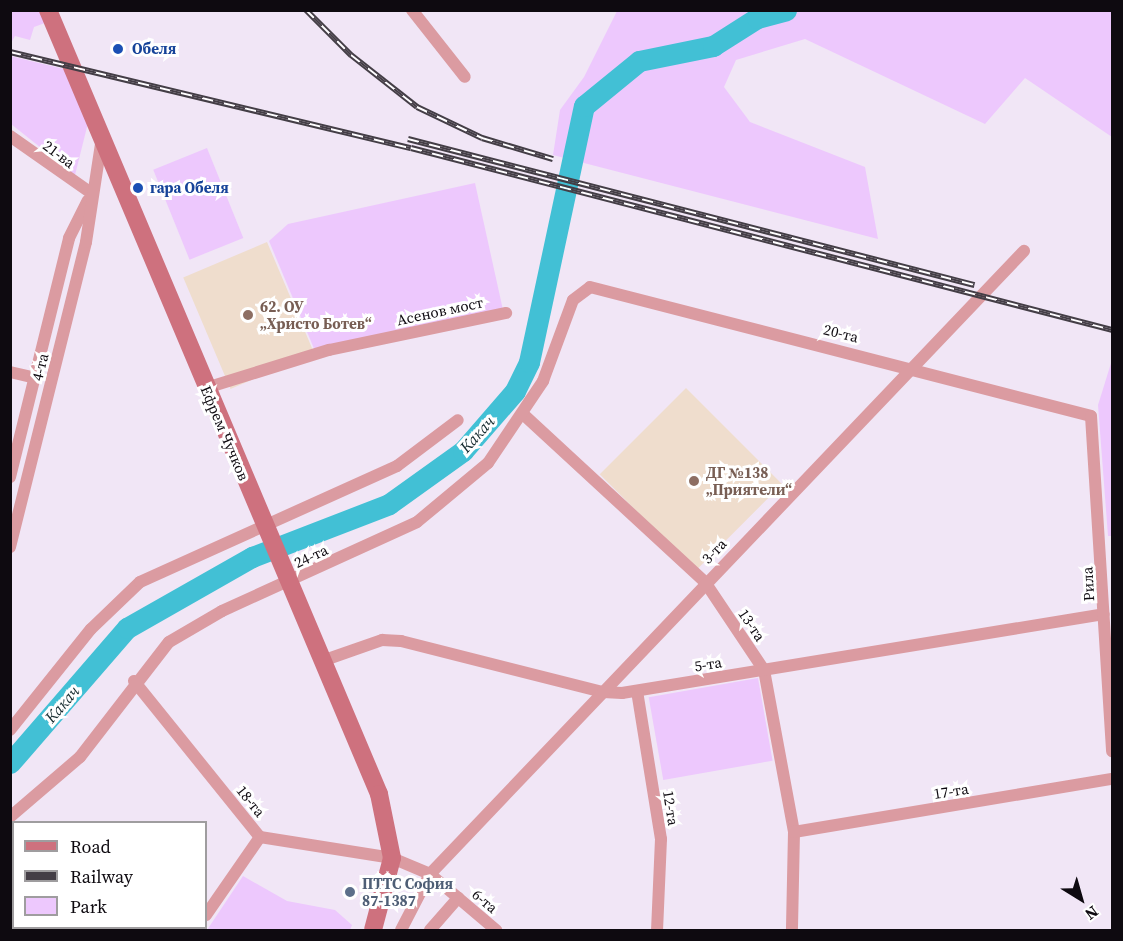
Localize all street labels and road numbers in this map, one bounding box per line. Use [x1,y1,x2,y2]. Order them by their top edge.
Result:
street label: 21-ва [40,136,78,172]
street label: Асенов мост [395,293,485,329]
street label: 20-та [822,320,860,346]
street label: 4-та [28,351,52,383]
street label: Ефрем Чучков [197,383,253,483]
street label: 3-та [698,535,730,567]
street label: 24-та [291,540,331,572]
street label: Рила [1078,566,1098,602]
street label: 13-та [735,605,769,645]
street label: 5-та [693,653,723,675]
street label: 17-та [932,779,970,803]
street label: 18-та [233,782,269,820]
street label: 12-та [659,789,683,827]
street label: 6-та [469,885,501,917]

